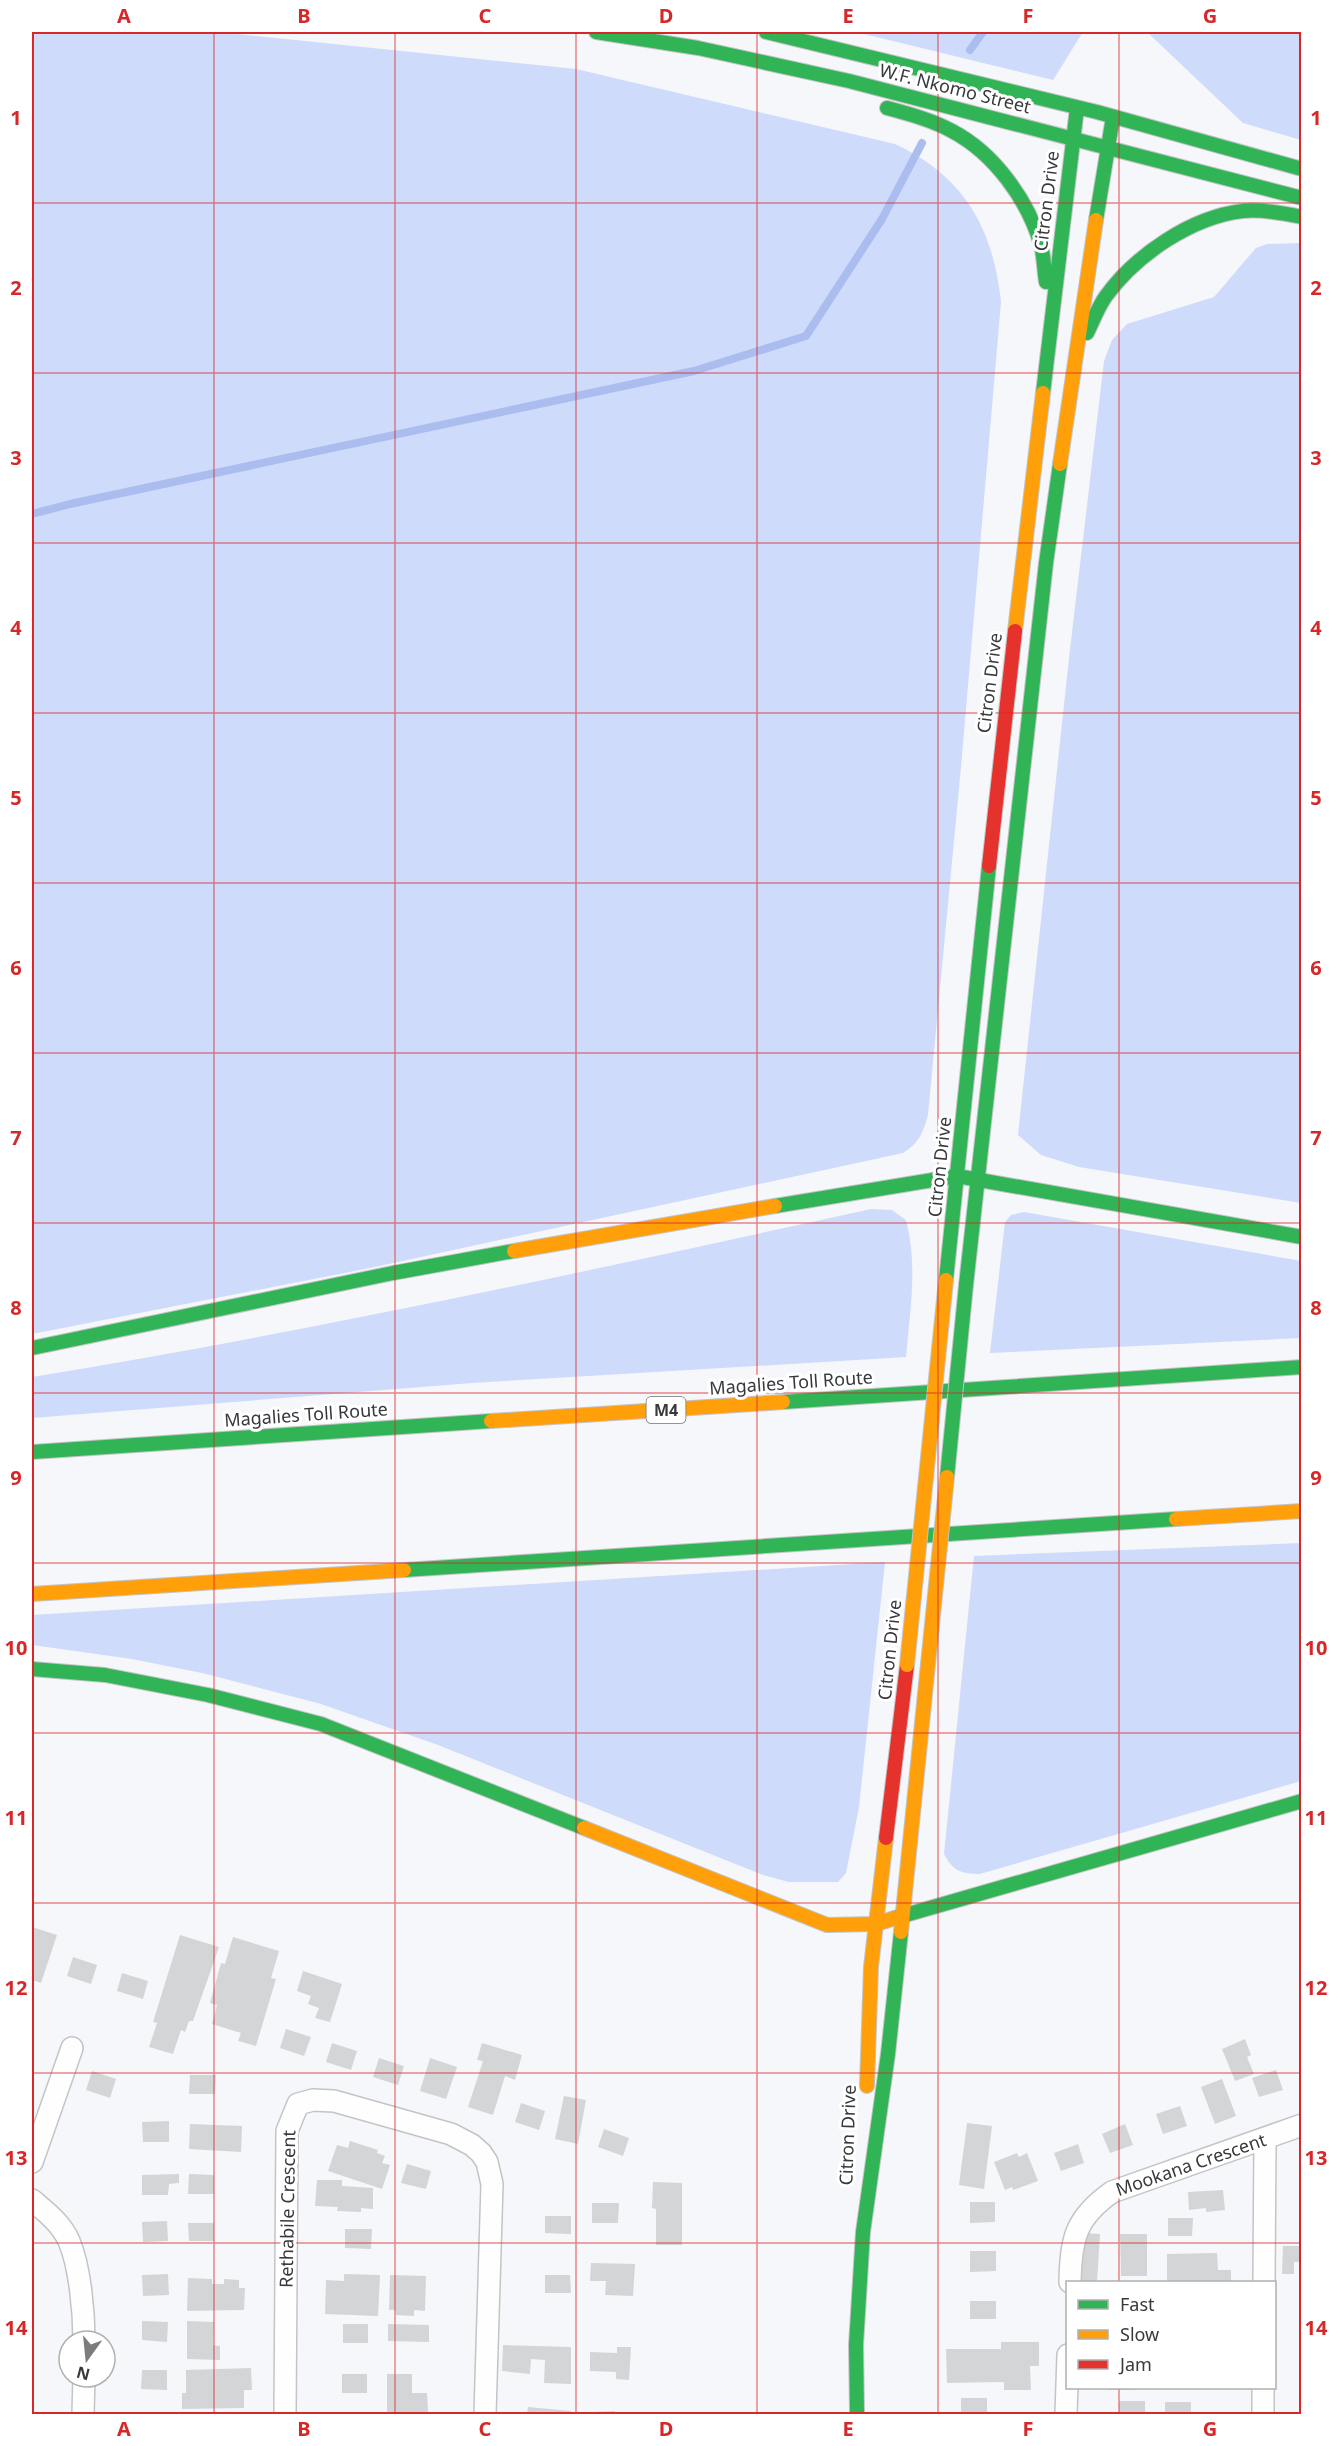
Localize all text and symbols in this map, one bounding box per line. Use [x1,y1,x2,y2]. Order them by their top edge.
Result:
text: A [117,2,131,29]
text: B [297,2,311,29]
text: C [479,2,492,29]
text: D [659,2,673,29]
text: E [842,2,854,29]
text: F [1023,2,1033,29]
text: G [1203,2,1217,29]
street label: W.F. Nkomo Street [877,58,1034,119]
text: 1 [10,104,22,131]
text: 1 [1310,104,1322,131]
street label: Citron Drive [1028,149,1064,252]
text: 2 [10,274,22,301]
text: 2 [1310,274,1322,301]
text: 3 [10,444,22,471]
text: 3 [1310,444,1322,471]
text: 4 [10,614,22,641]
text: 4 [1310,614,1322,641]
street label: Citron Drive [971,631,1007,734]
text: 5 [10,784,22,811]
text: 5 [1310,784,1322,811]
text: 6 [10,954,22,981]
text: 6 [1310,954,1322,981]
street label: Citron Drive [922,1116,956,1218]
text: 7 [10,1124,22,1151]
text: 7 [1310,1124,1322,1151]
text: 8 [10,1294,22,1321]
text: 8 [1310,1294,1322,1321]
street label: Magalies Toll Route [708,1364,873,1400]
street label: Magalies Toll Route [223,1396,388,1432]
road number: M4 [646,1397,686,1423]
text: 9 [10,1464,22,1491]
text: 9 [1310,1464,1322,1491]
street label: Citron Drive [872,1599,906,1701]
text: 10 [5,1634,27,1661]
text: 10 [1305,1634,1327,1661]
text: 11 [5,1804,27,1831]
text: 11 [1305,1804,1327,1831]
text: 12 [5,1974,27,2001]
text: 12 [1305,1974,1327,2001]
street label: Citron Drive [833,2084,861,2186]
street label: Mookana Crescent [1112,2127,1269,2201]
street label: Rethabile Crescent [274,2129,300,2288]
text: 13 [5,2144,27,2171]
text: 13 [1305,2144,1327,2171]
legend [1066,2281,1276,2389]
text: Fast [1120,2292,1155,2316]
text: 14 [5,2314,28,2341]
text: 14 [1305,2314,1328,2341]
text: Slow [1120,2322,1159,2346]
north arrow [57,2329,117,2389]
text: Jam [1118,2352,1152,2376]
text: N [74,2361,92,2386]
text: A [117,2415,131,2442]
text: B [297,2415,311,2442]
text: C [479,2415,492,2442]
text: D [659,2415,673,2442]
text: E [842,2415,854,2442]
text: F [1023,2415,1033,2442]
text: G [1203,2415,1217,2442]

